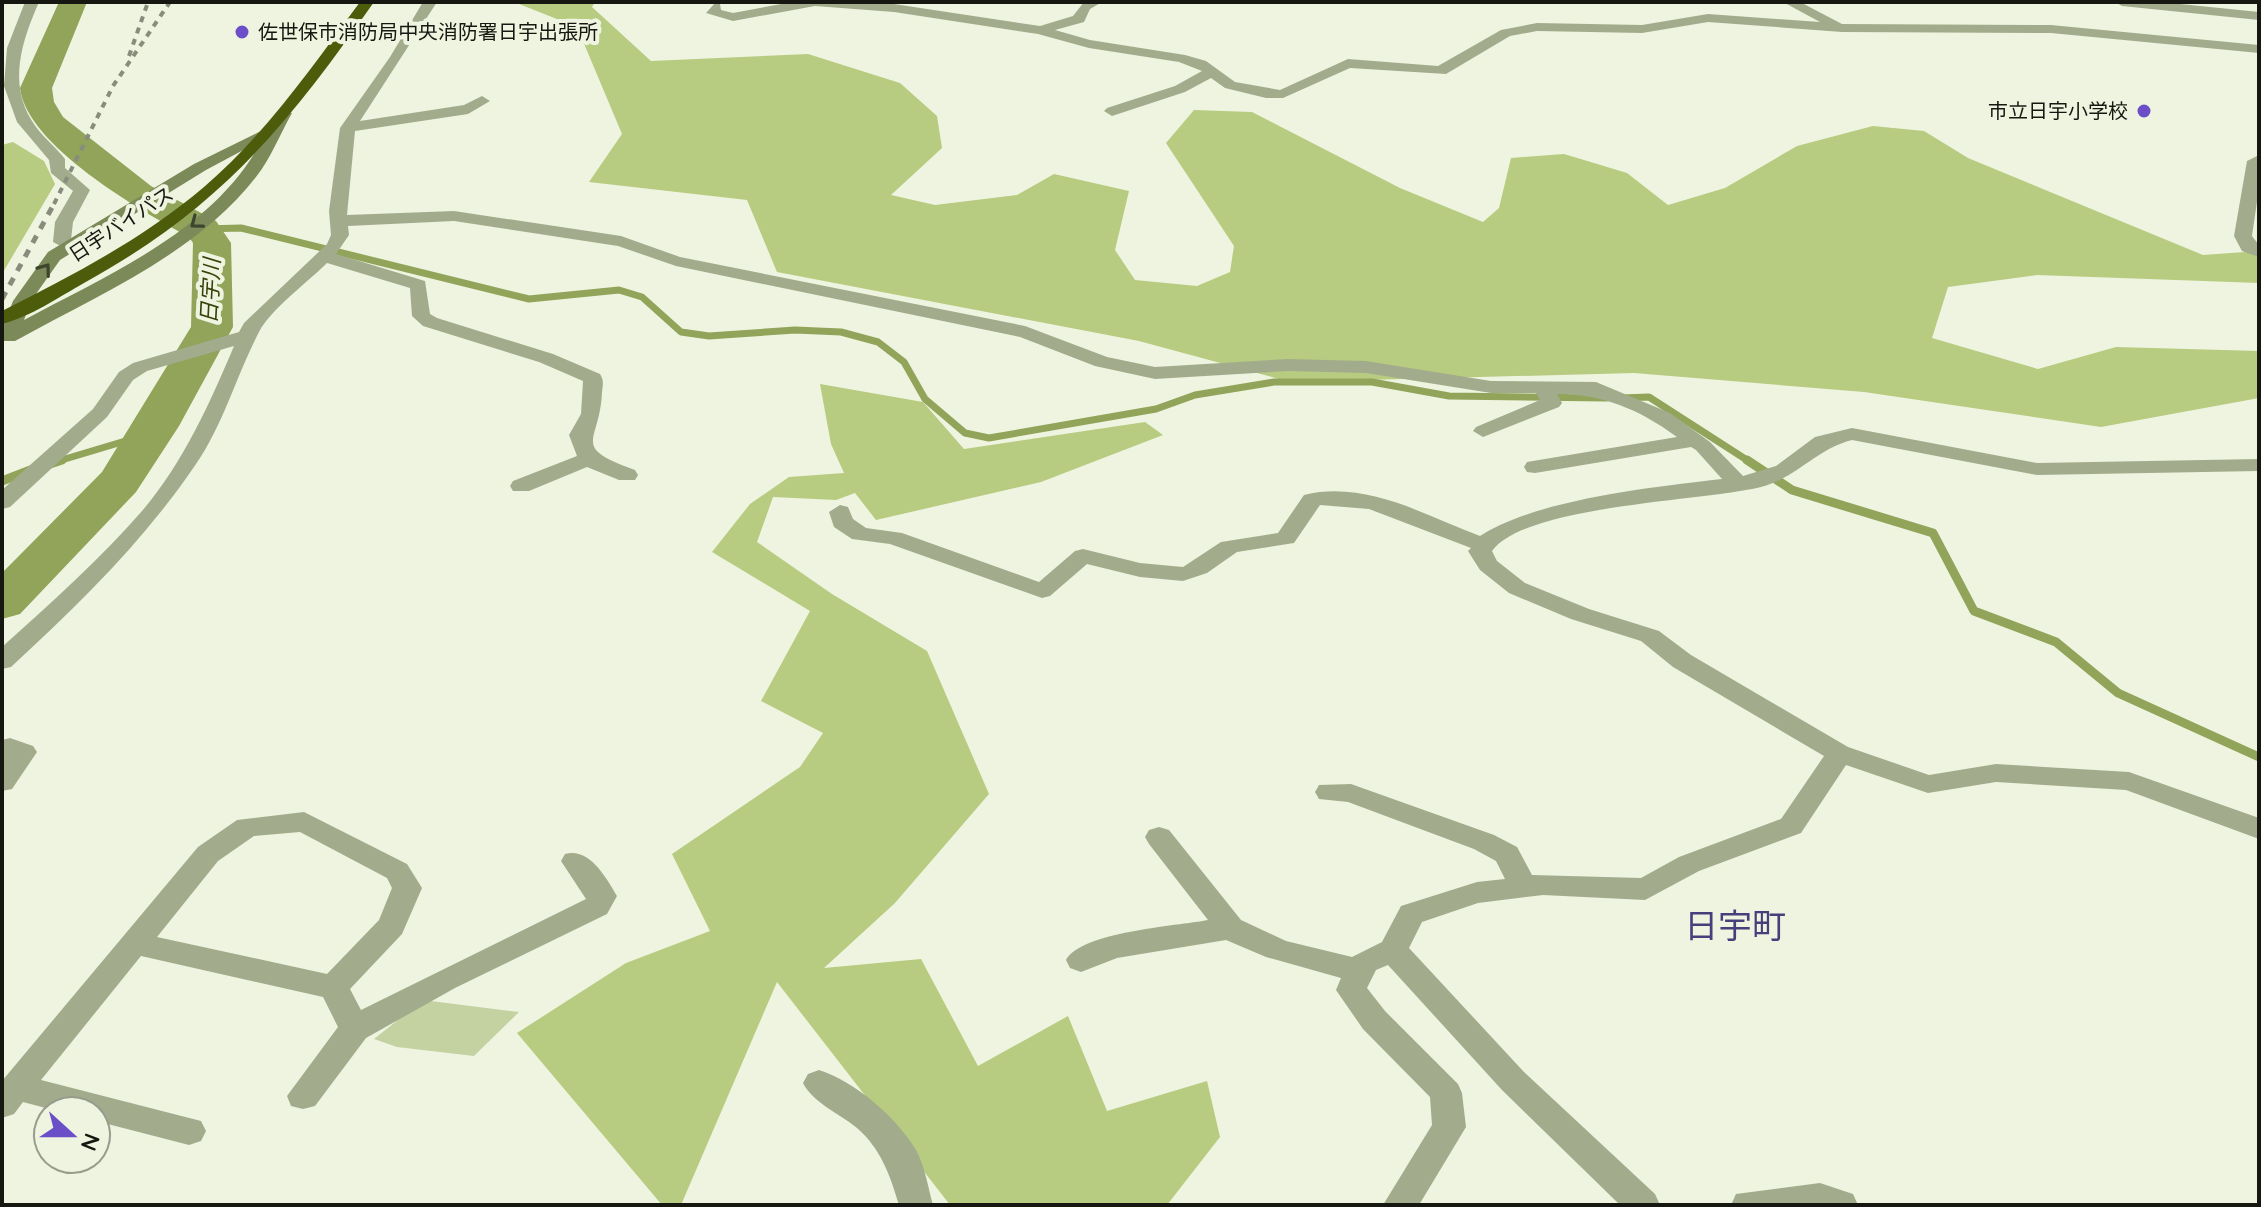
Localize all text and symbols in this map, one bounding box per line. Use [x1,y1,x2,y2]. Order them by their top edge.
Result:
place label: 佐世保市消防局中央消防署日宇出張所 [258,19,598,44]
marker: 佐世保市消防局中央消防署日宇出張所 [233,23,251,41]
place label: 市立日宇小学校 [1988,98,2128,123]
marker: 市立日宇小学校 [2135,102,2153,120]
street label: 日宇バイパス [64,181,178,267]
one-way arrow [191,214,205,228]
water label: 日宇川 [194,255,226,325]
one-way arrow [35,264,49,278]
district label: 日宇町 [1684,904,1786,947]
north arrow [32,1095,112,1175]
text: N [75,1130,107,1155]

